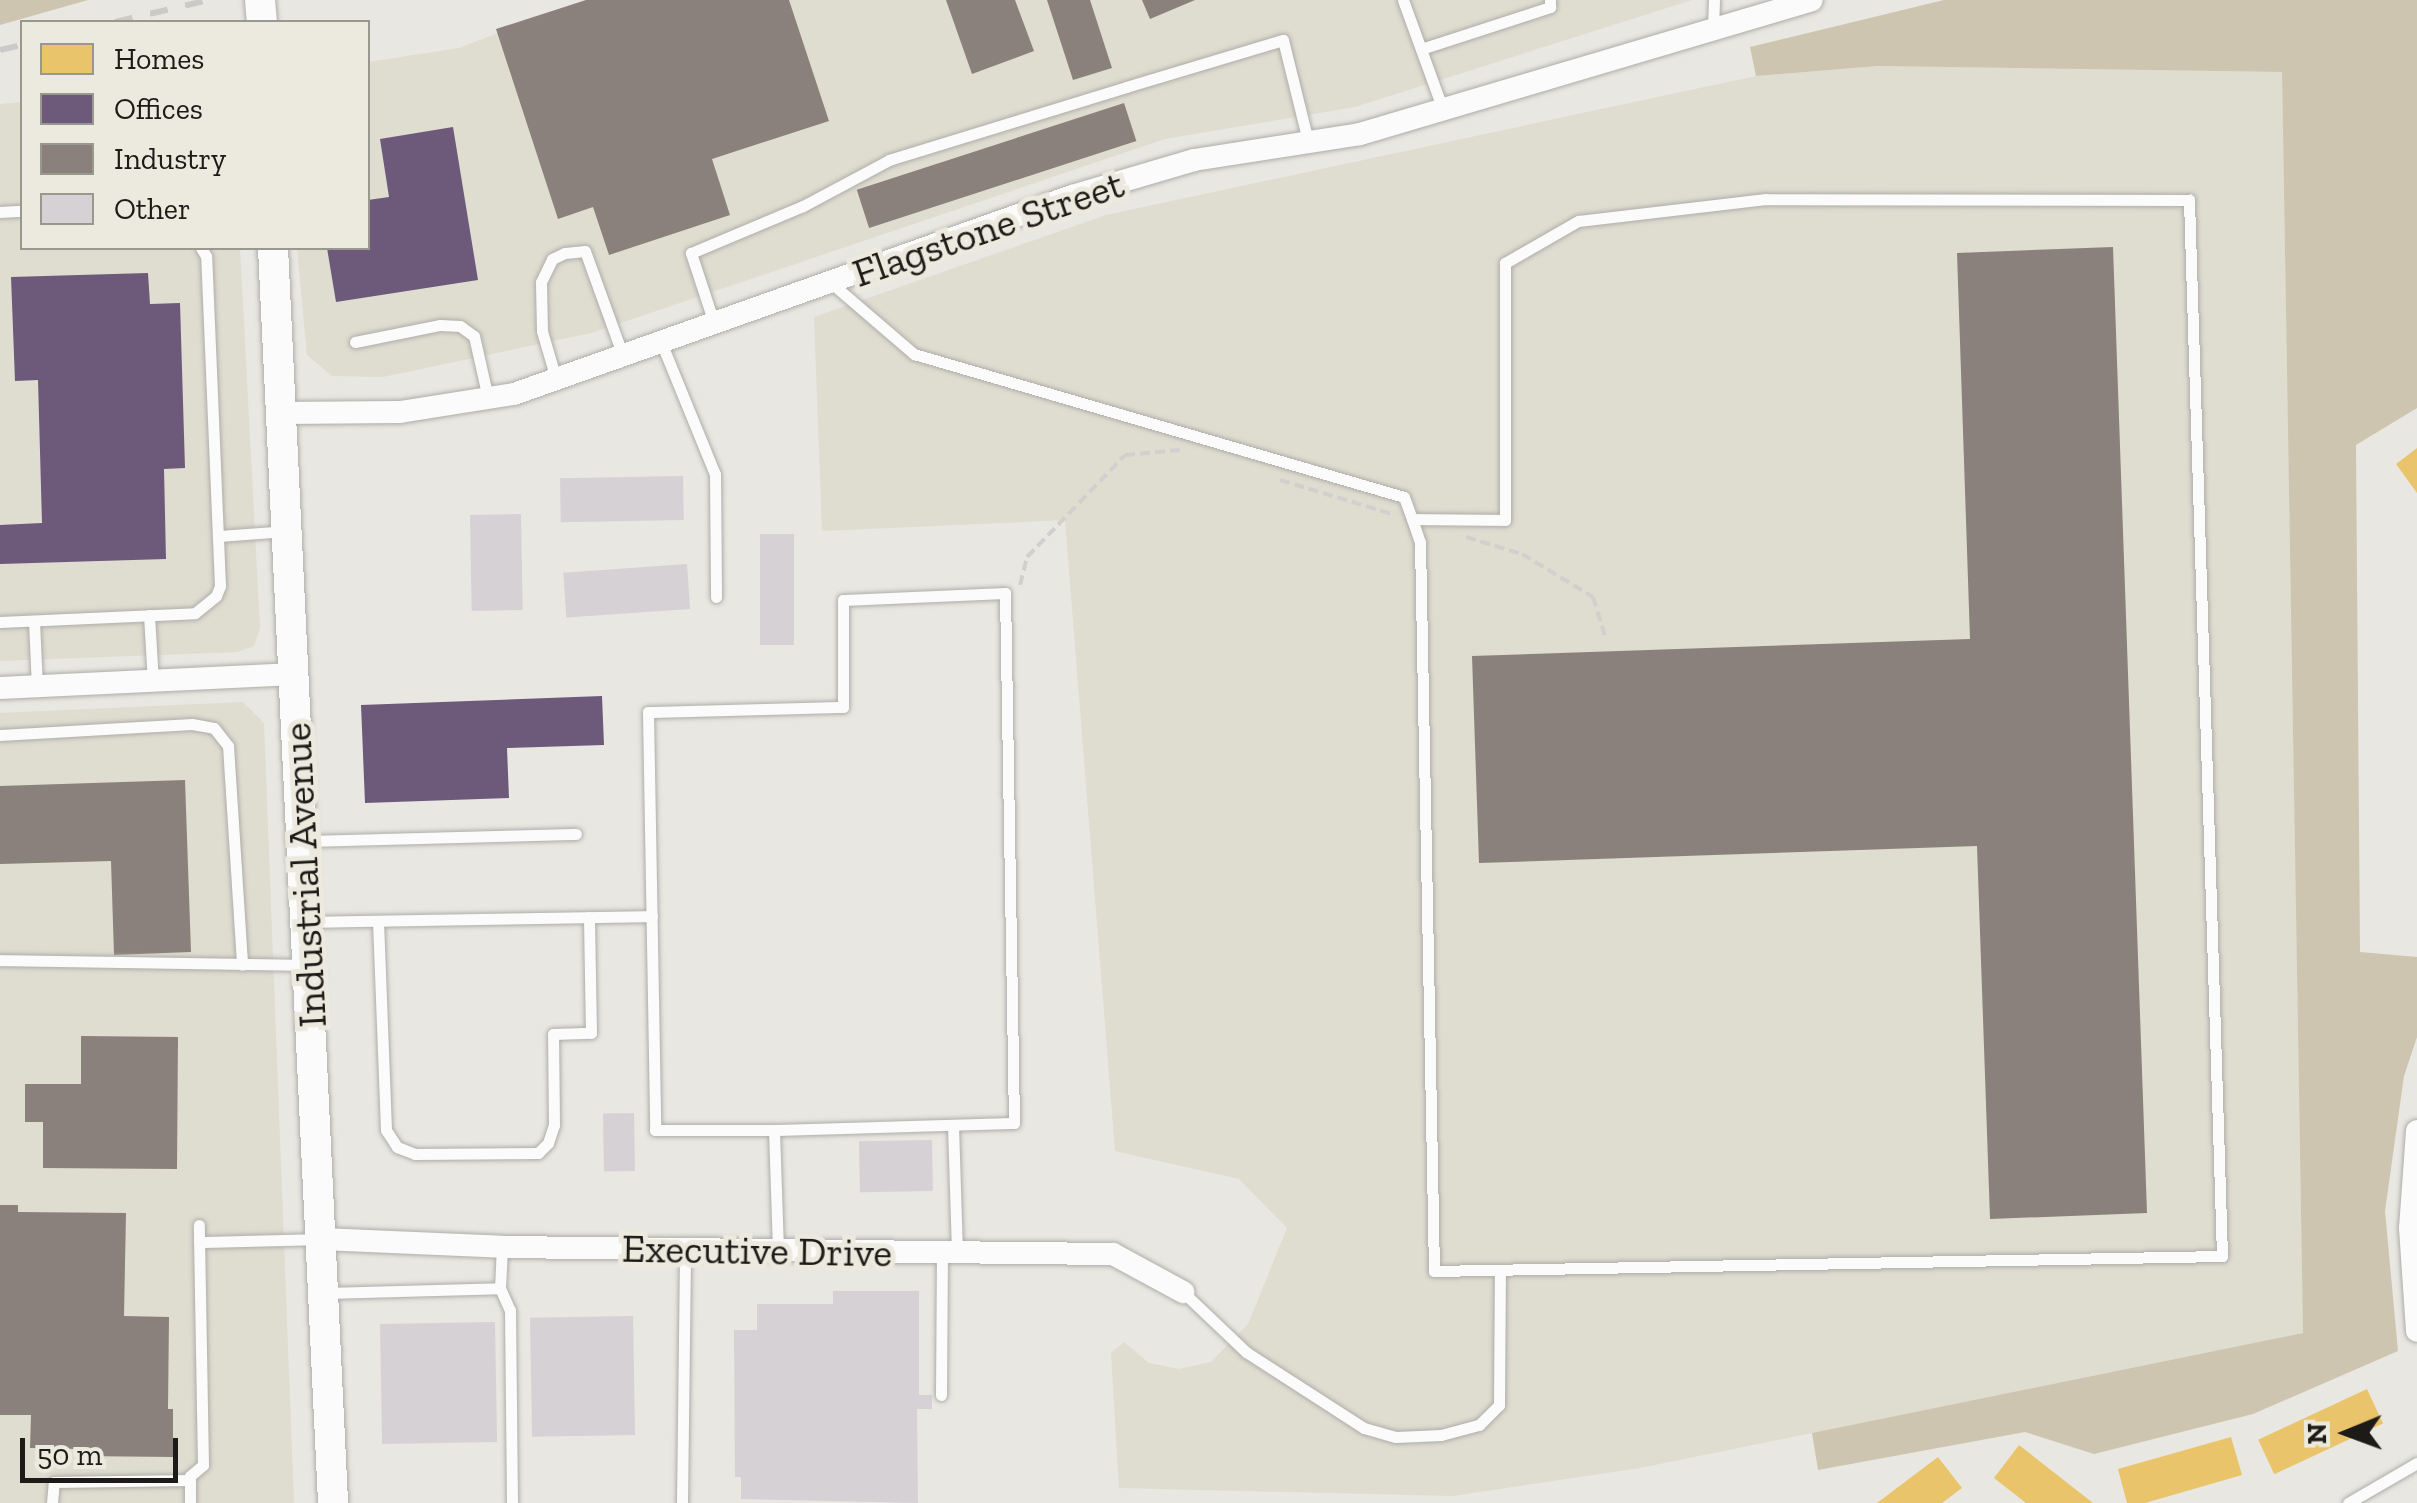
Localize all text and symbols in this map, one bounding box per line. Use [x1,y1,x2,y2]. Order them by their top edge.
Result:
legend [20,20,370,250]
text: Homes [114,41,204,77]
text: Offices [114,91,203,127]
text: Industry [114,141,226,177]
street label: Flagstone Street [846,159,1130,297]
text: Other [114,191,191,227]
street label: Industrial Avenue [272,721,336,1029]
street label: Executive Drive [621,1224,893,1276]
north arrow [2297,1383,2397,1483]
scale bar [25,1418,182,1480]
text: N [2300,1423,2333,1444]
text: 50 m [37,1437,102,1473]

